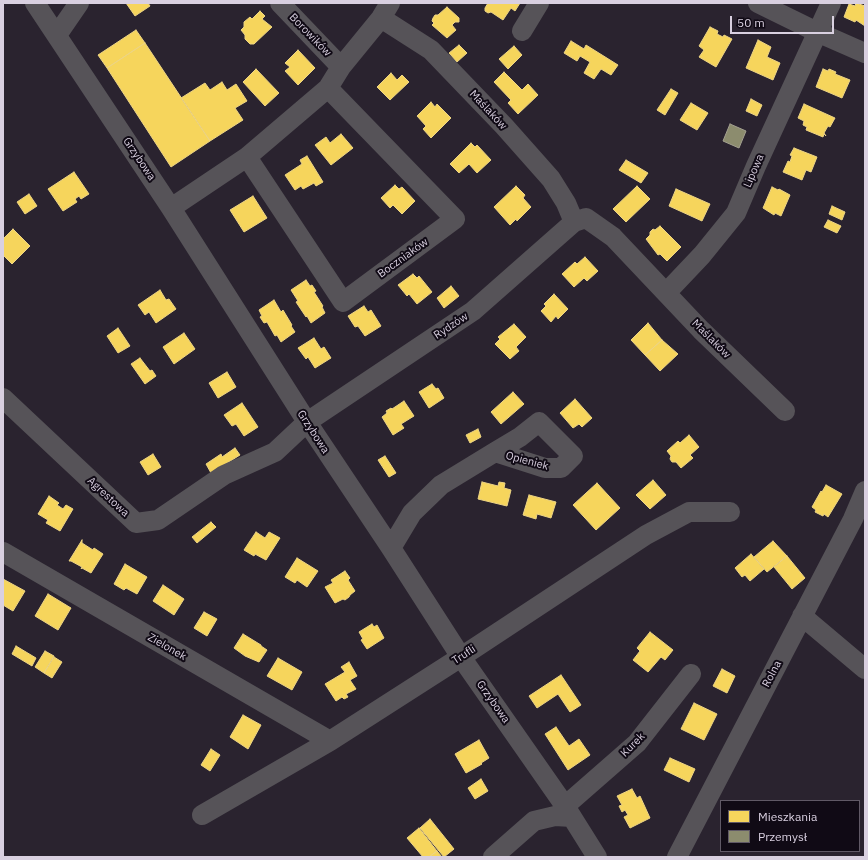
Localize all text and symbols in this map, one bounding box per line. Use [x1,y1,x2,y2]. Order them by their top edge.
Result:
scale bar [732,8,836,34]
street label: Borowików [286,11,334,59]
text: 50 m [737,15,765,30]
street label: Maślaków [466,88,510,132]
street label: Grzybowa [120,135,158,183]
street label: Lipowa [741,152,767,190]
street label: Boczniaków [375,235,431,281]
street label: Rydzów [431,310,471,342]
street label: Maślaków [689,317,733,361]
street label: Grzybowa [294,408,332,456]
street label: Opieniek [504,449,550,473]
street label: Agrestowa [84,474,132,520]
street label: Zielonek [145,631,189,663]
street label: Trufli [450,643,478,667]
street label: Rolna [760,658,784,690]
street label: Grzybowa [474,678,512,726]
street label: Kurek [618,730,648,760]
legend [720,800,860,852]
text: Mieszkania [758,809,818,824]
text: Przemysł [758,829,807,844]

